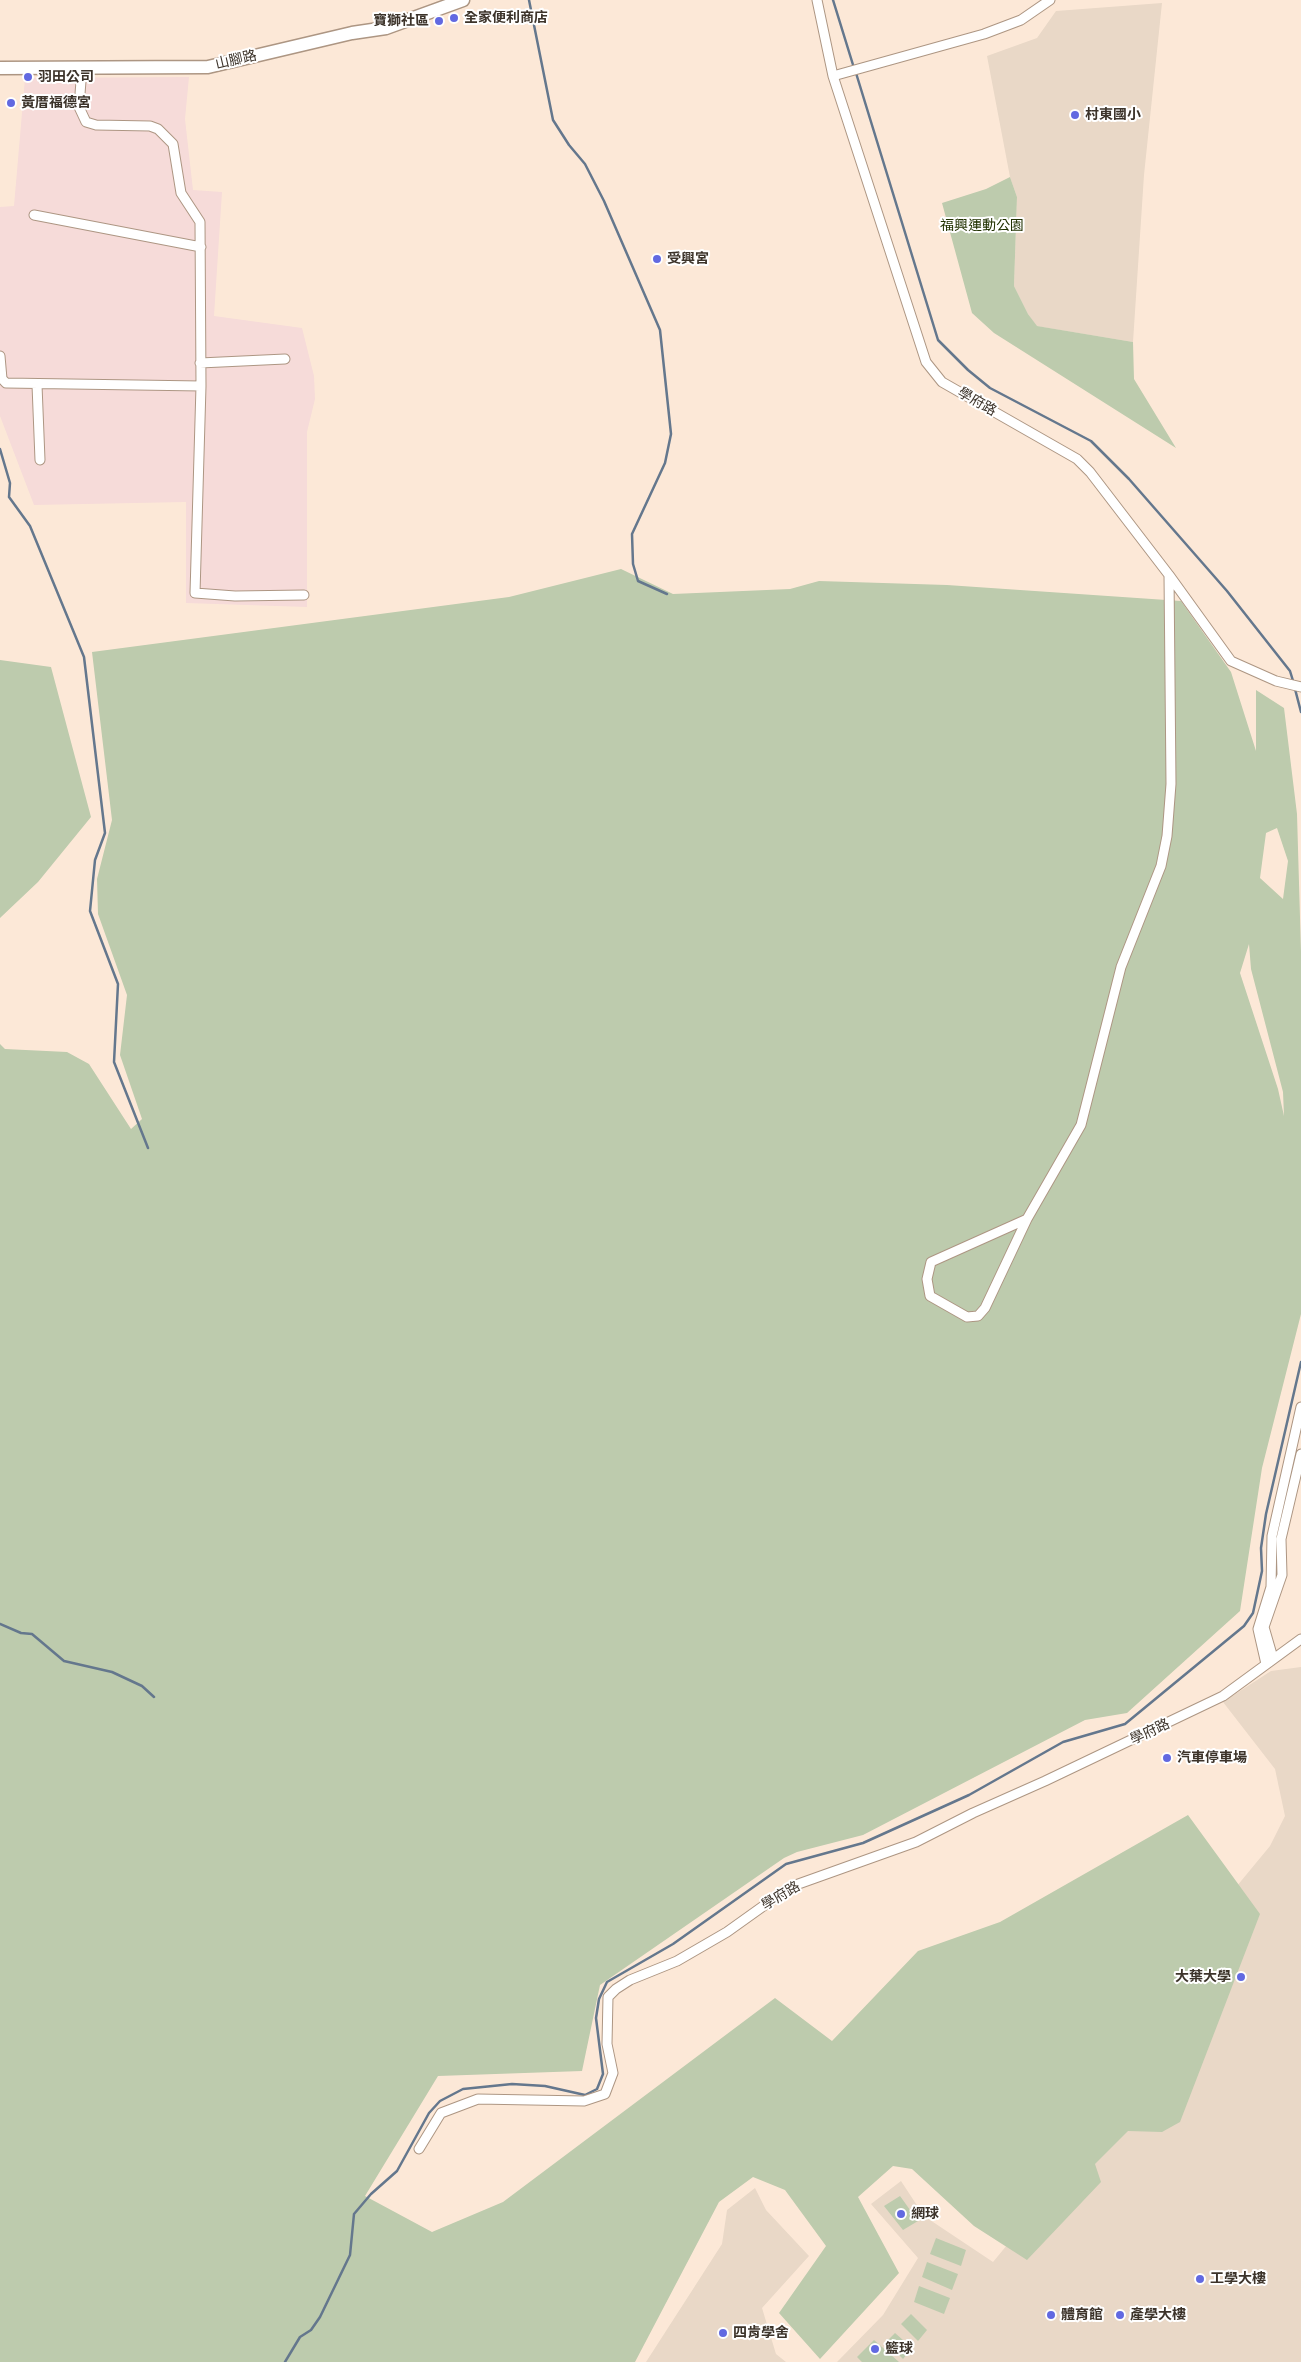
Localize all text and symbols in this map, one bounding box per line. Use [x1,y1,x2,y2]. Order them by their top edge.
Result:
place label: 全家便利商店 [464,10,548,26]
marker: 全家便利商店 [448,12,460,24]
place label: 寶獅社區 [373,13,429,29]
marker: 寶獅社區 [433,15,445,27]
street label: 山腳路 [214,47,258,73]
place label: 羽田公司 [38,69,94,85]
marker: 羽田公司 [22,71,34,83]
place label: 黃厝福德宮 [21,95,91,111]
marker: 黃厝福德宮 [5,97,17,109]
place label: 村東國小 [1085,107,1141,123]
marker: 村東國小 [1069,109,1081,121]
park label: 福興運動公園 [940,218,1024,234]
place label: 受興宮 [667,251,709,267]
marker: 受興宮 [651,253,663,265]
street label: 學府路 [955,384,999,420]
street label: 學府路 [1127,1716,1173,1748]
place label: 汽車停車場 [1177,1750,1247,1766]
marker: 汽車停車場 [1161,1752,1173,1764]
street label: 學府路 [759,1878,803,1914]
place label: 大葉大學 [1175,1969,1231,1985]
marker: 大葉大學 [1235,1971,1247,1983]
place label: 網球 [911,2206,939,2222]
marker: 網球 [895,2208,907,2220]
place label: 工學大樓 [1210,2271,1266,2287]
marker: 工學大樓 [1194,2273,1206,2285]
place label: 體育館 [1061,2307,1103,2323]
place label: 產學大樓 [1130,2307,1186,2323]
marker: 體育館 [1045,2309,1057,2321]
marker: 產學大樓 [1114,2309,1126,2321]
place label: 四肯學舍 [733,2325,789,2341]
marker: 四肯學舍 [717,2327,729,2339]
place label: 籃球 [885,2341,913,2357]
marker: 籃球 [869,2343,881,2355]

